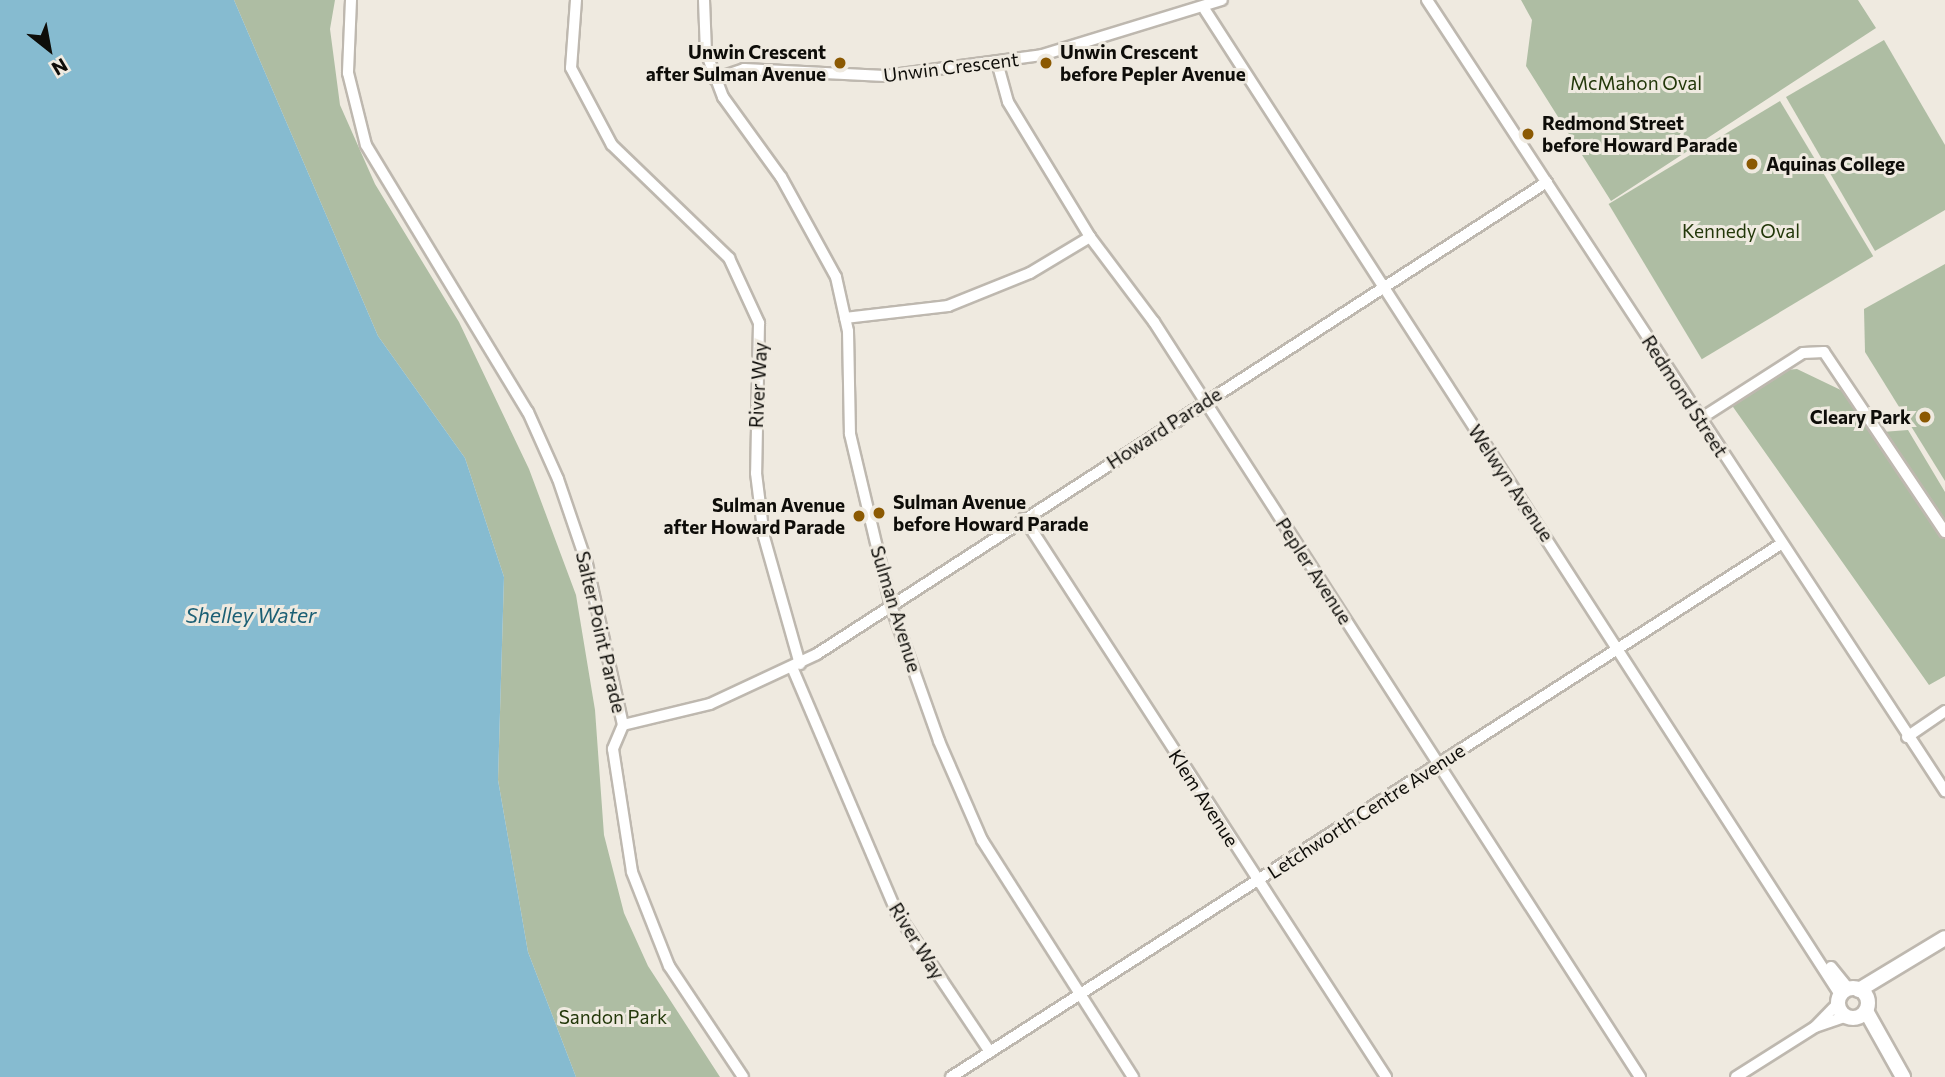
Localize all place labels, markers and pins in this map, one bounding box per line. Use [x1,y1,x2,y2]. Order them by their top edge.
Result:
place label: Unwin Crescent after Sulman Avenue [646,41,826,85]
place label: Unwin Crescent before Pepler Avenue [1060,41,1246,85]
marker: Unwin Crescent after Sulman Avenue [832,55,848,71]
marker: Unwin Crescent before Pepler Avenue [1038,55,1054,71]
place label: Redmond Street before Howard Parade [1542,112,1737,156]
marker: Redmond Street before Howard Parade [1520,126,1536,142]
place label: Aquinas College [1766,153,1905,175]
marker: Aquinas College [1744,156,1760,172]
place label: Cleary Park [1810,406,1911,428]
marker: Cleary Park [1917,409,1933,425]
place label: Sulman Avenue before Howard Parade [893,491,1088,535]
place label: Sulman Avenue after Howard Parade [664,494,845,538]
marker: Sulman Avenue before Howard Parade [871,505,887,521]
marker: Sulman Avenue after Howard Parade [851,508,867,524]

